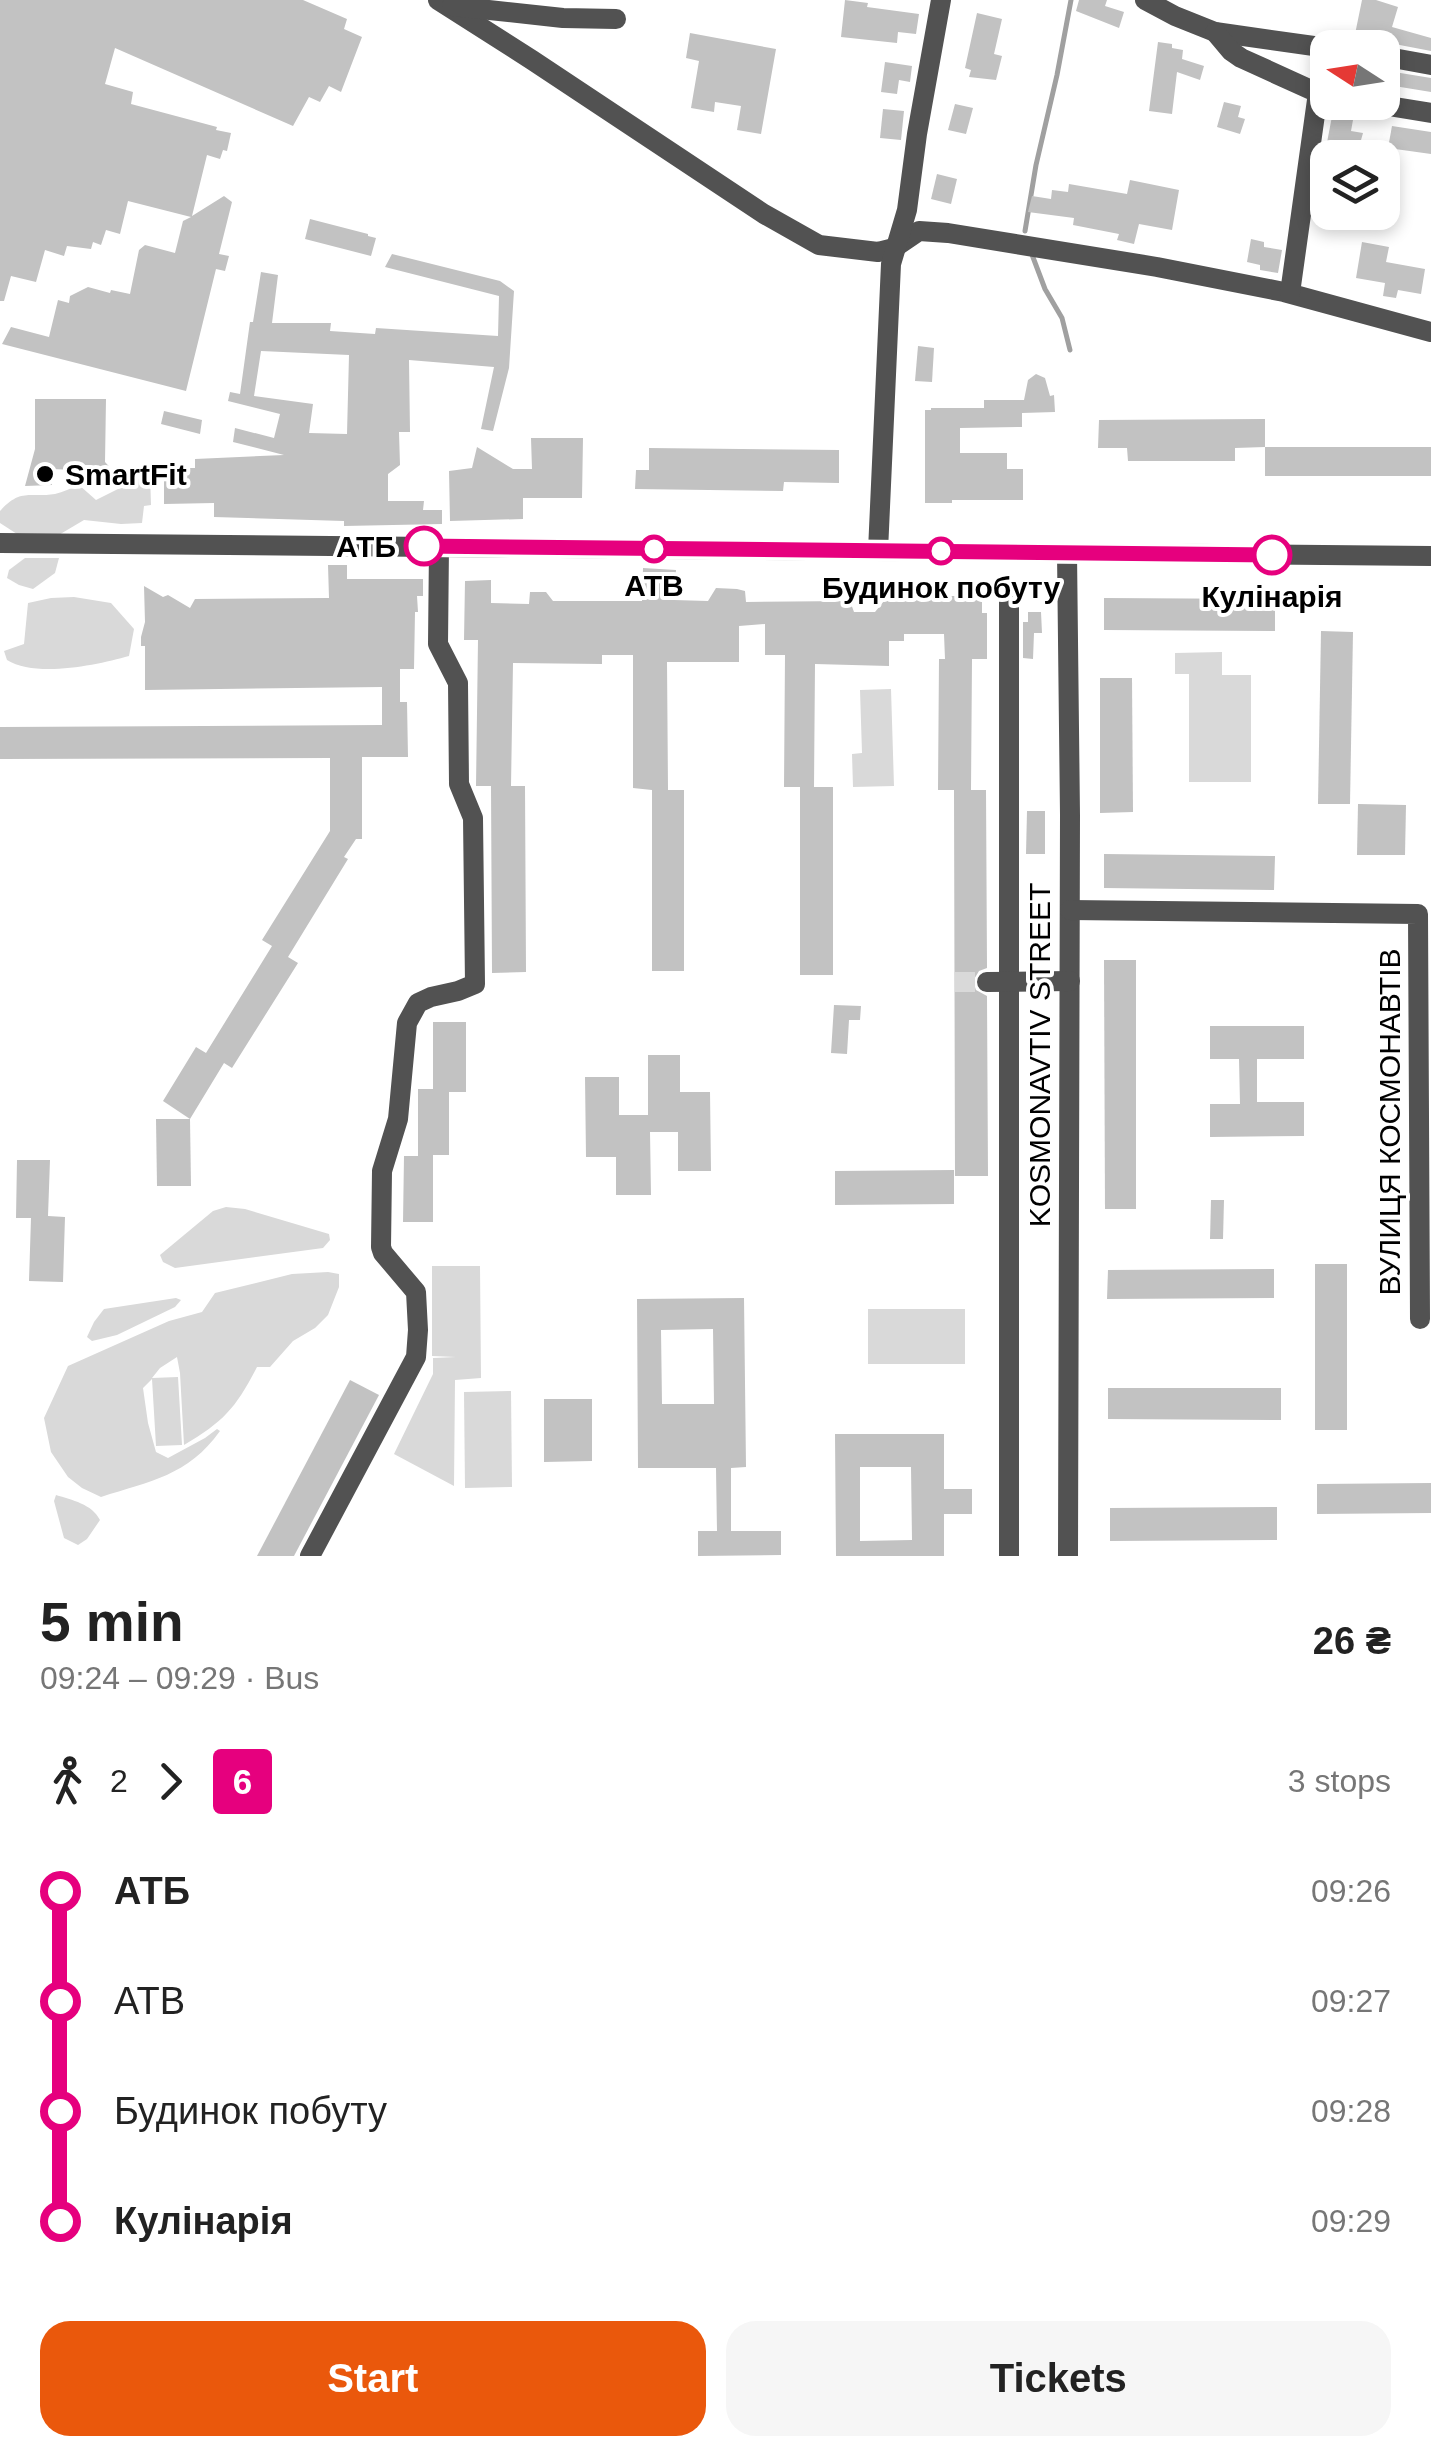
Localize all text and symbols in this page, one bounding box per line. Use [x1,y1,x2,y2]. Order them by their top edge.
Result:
north arrow [1310,30,1400,120]
map controls [1310,30,1400,230]
button: layers [1310,140,1400,230]
place label: SmartFit [65,458,187,491]
marker: SmartFit [34,463,56,485]
marker: АТБ [405,527,443,565]
place label: АТБ [336,530,396,563]
marker: ATB [641,536,667,562]
marker: Кулінарія [1253,536,1291,574]
marker: Будинок побуту [928,538,954,564]
place label: ATB [624,569,684,602]
place label: Будинок побуту [822,571,1060,604]
place label: Кулінарія [1202,580,1342,613]
street label: KOSMONAVTIV STREET [1023,883,1056,1227]
street label: ВУЛИЦЯ КОСМОНАВТІВ [1373,949,1406,1296]
text: 5 min [40,1591,184,1653]
text: 26 ₴ [1313,1620,1391,1662]
text: 09:24 – 09:29 · Bus [40,1660,319,1696]
icon: walk [40,1754,95,1809]
icon: forward [143,1754,198,1809]
text: 6 [233,1762,252,1801]
text: 2 [110,1763,128,1799]
text: 3 stops [1288,1763,1391,1799]
text: АТБ [114,1870,190,1912]
text: 09:26 [1311,1873,1391,1909]
text: ATB [114,1980,185,2022]
text: 09:27 [1311,1983,1391,2019]
text: Будинок побуту [114,2090,387,2132]
text: 09:28 [1311,2093,1391,2129]
text: Кулінарія [114,2200,293,2242]
text: 09:29 [1311,2203,1391,2239]
button: Start [40,2321,706,2436]
button: Tickets [726,2321,1391,2436]

